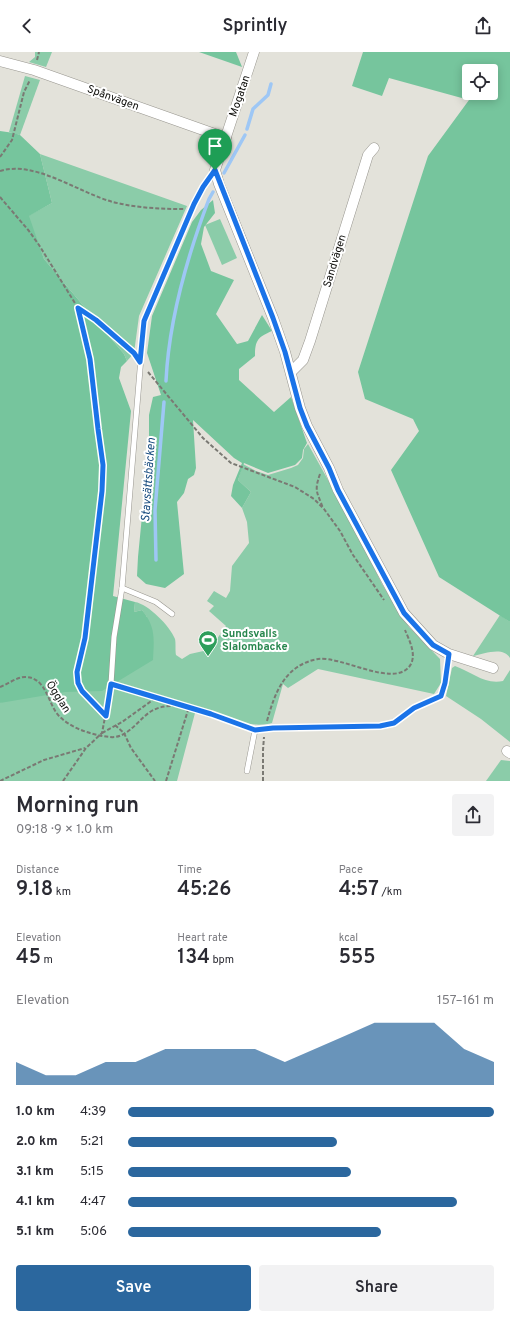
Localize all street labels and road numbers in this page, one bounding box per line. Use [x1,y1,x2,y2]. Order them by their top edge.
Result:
street label: Mogatan [226,73,254,119]
street label: Spånvägen [85,82,141,114]
street label: Sandvägen [320,233,350,289]
street label: Ögglan [43,678,74,716]

